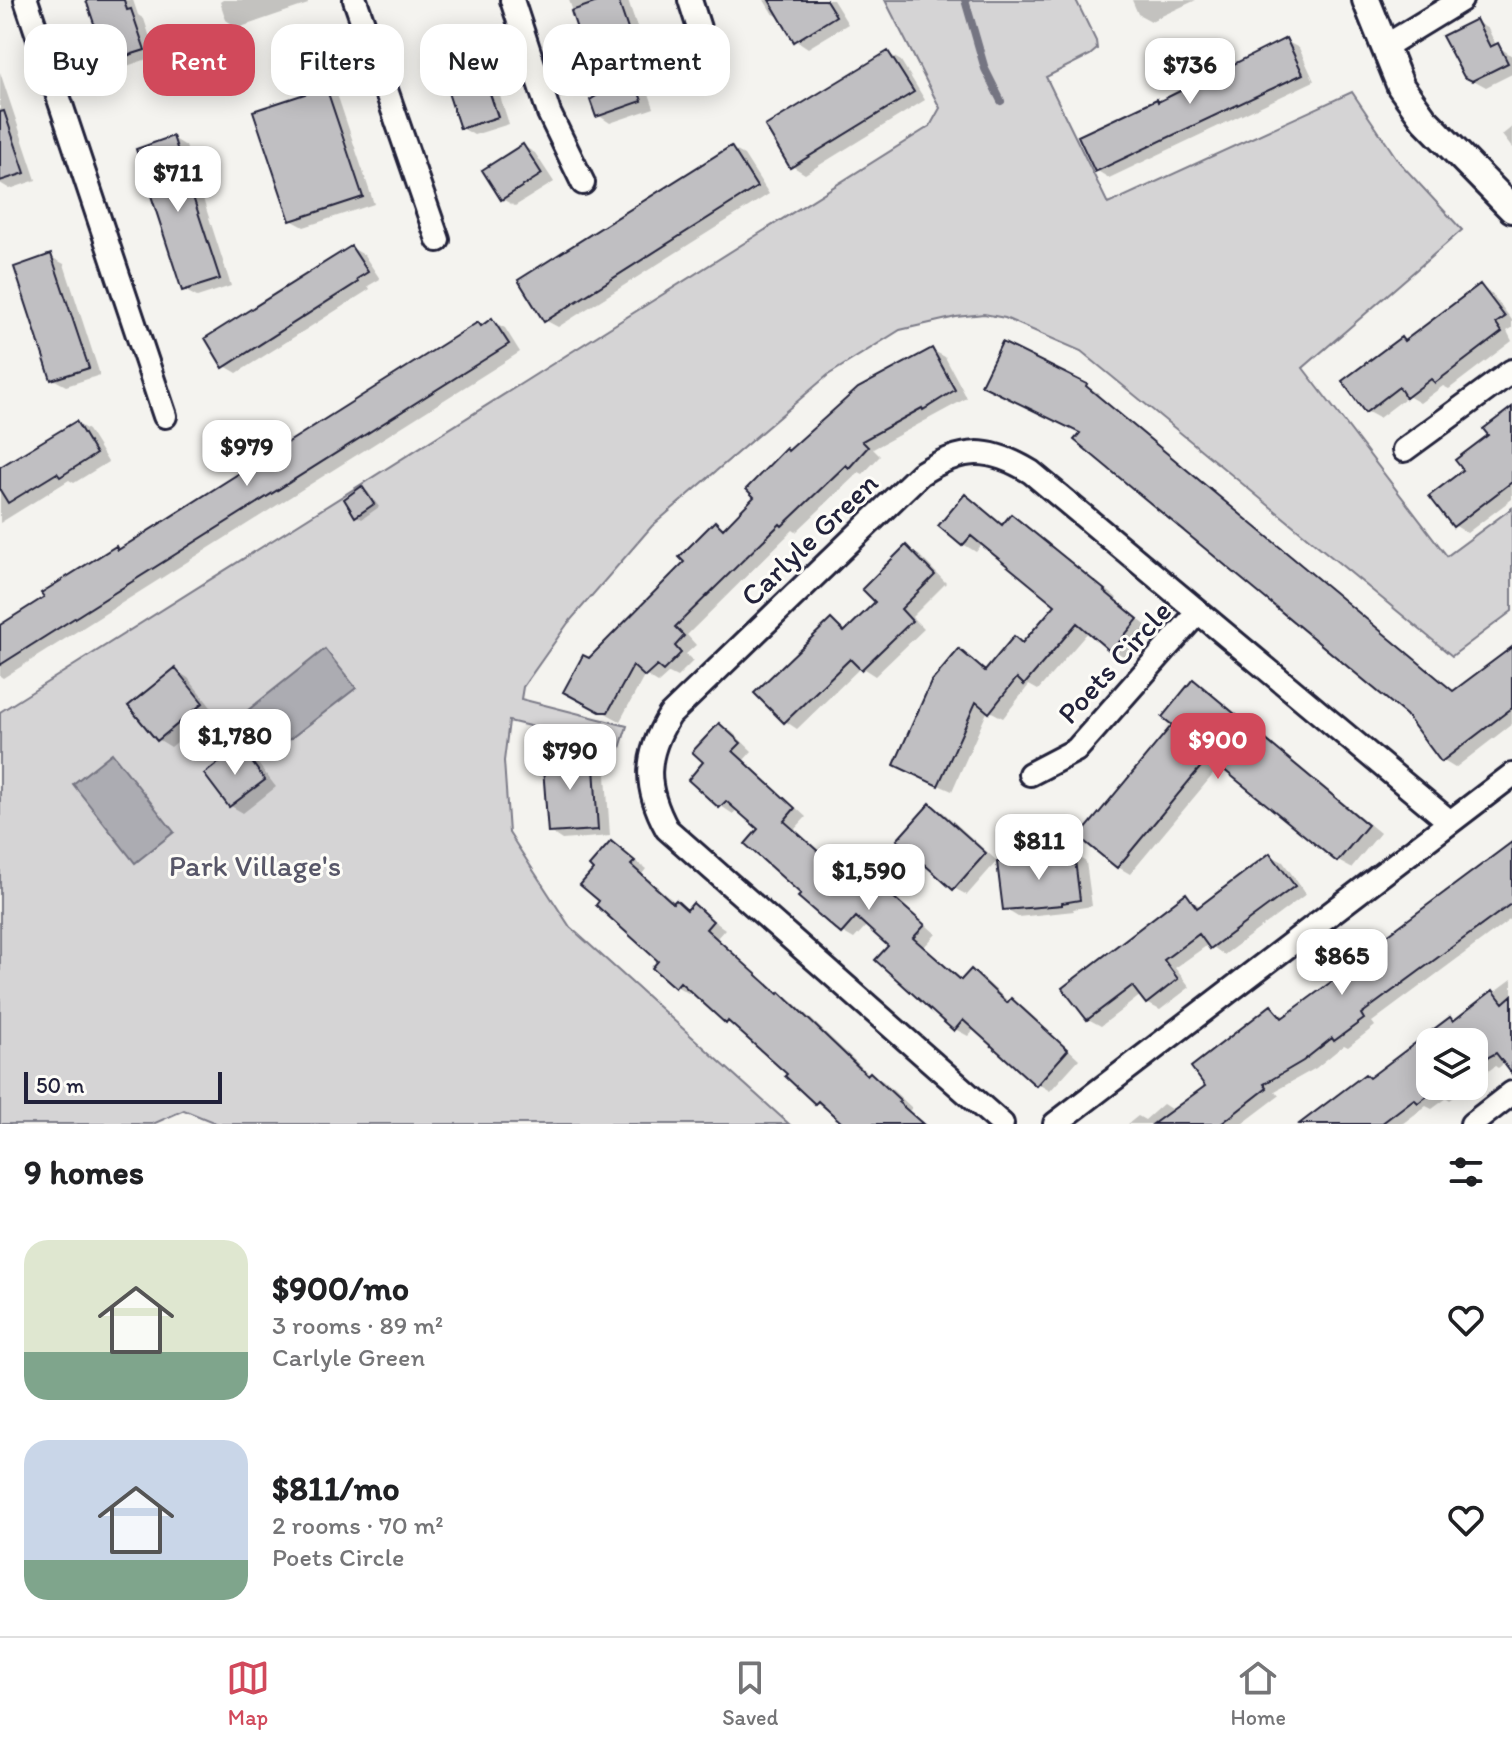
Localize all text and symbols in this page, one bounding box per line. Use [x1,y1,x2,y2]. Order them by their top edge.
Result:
chip: Buy [24,24,127,96]
chip: Rent [143,24,255,96]
chip: Filters [271,24,404,96]
chip: New [420,24,527,96]
chip: Apartment [543,24,730,96]
pin: $736 [1143,38,1237,106]
text: $736 [1163,48,1217,80]
pin: $711 [131,146,225,214]
text: $711 [153,156,203,188]
pin: $979 [200,420,294,488]
text: $979 [220,430,274,462]
street label: Carlyle Green [733,464,885,614]
street label: Poets Circle [1049,593,1179,731]
pin: $1,780 [170,709,300,777]
pin: $900 [1171,713,1265,781]
text: $1,780 [198,719,272,751]
text: $900 [1189,723,1247,755]
pin: $790 [523,724,617,792]
text: $790 [542,734,598,766]
pin: $811 [992,814,1086,882]
text: $811 [1013,824,1065,856]
pin: $1,590 [804,844,934,912]
park label: Park Village's [169,847,341,884]
text: $1,590 [832,854,906,886]
pin: $865 [1295,929,1389,997]
text: $865 [1315,939,1369,971]
map controls [1416,1028,1488,1100]
button: layers [1416,1028,1488,1100]
scale bar [24,1068,222,1104]
text: 50 m [36,1072,85,1099]
icon: filters [1444,1150,1488,1194]
text: 9 homes [24,1152,144,1193]
text: $900/mo [272,1268,409,1309]
icon: home [88,1272,184,1368]
icon: heart [1444,1298,1488,1342]
text: 3 rooms · 89 m² [272,1309,443,1341]
text: Carlyle Green [272,1341,425,1373]
text: $811/mo [272,1468,400,1509]
icon: home [88,1472,184,1568]
icon: heart [1444,1498,1488,1542]
text: 2 rooms · 70 m² [272,1509,444,1541]
text: Poets Circle [272,1541,405,1573]
tab: Map [226,1656,270,1731]
tab: Saved [722,1656,778,1731]
tab: Home [1230,1656,1286,1731]

